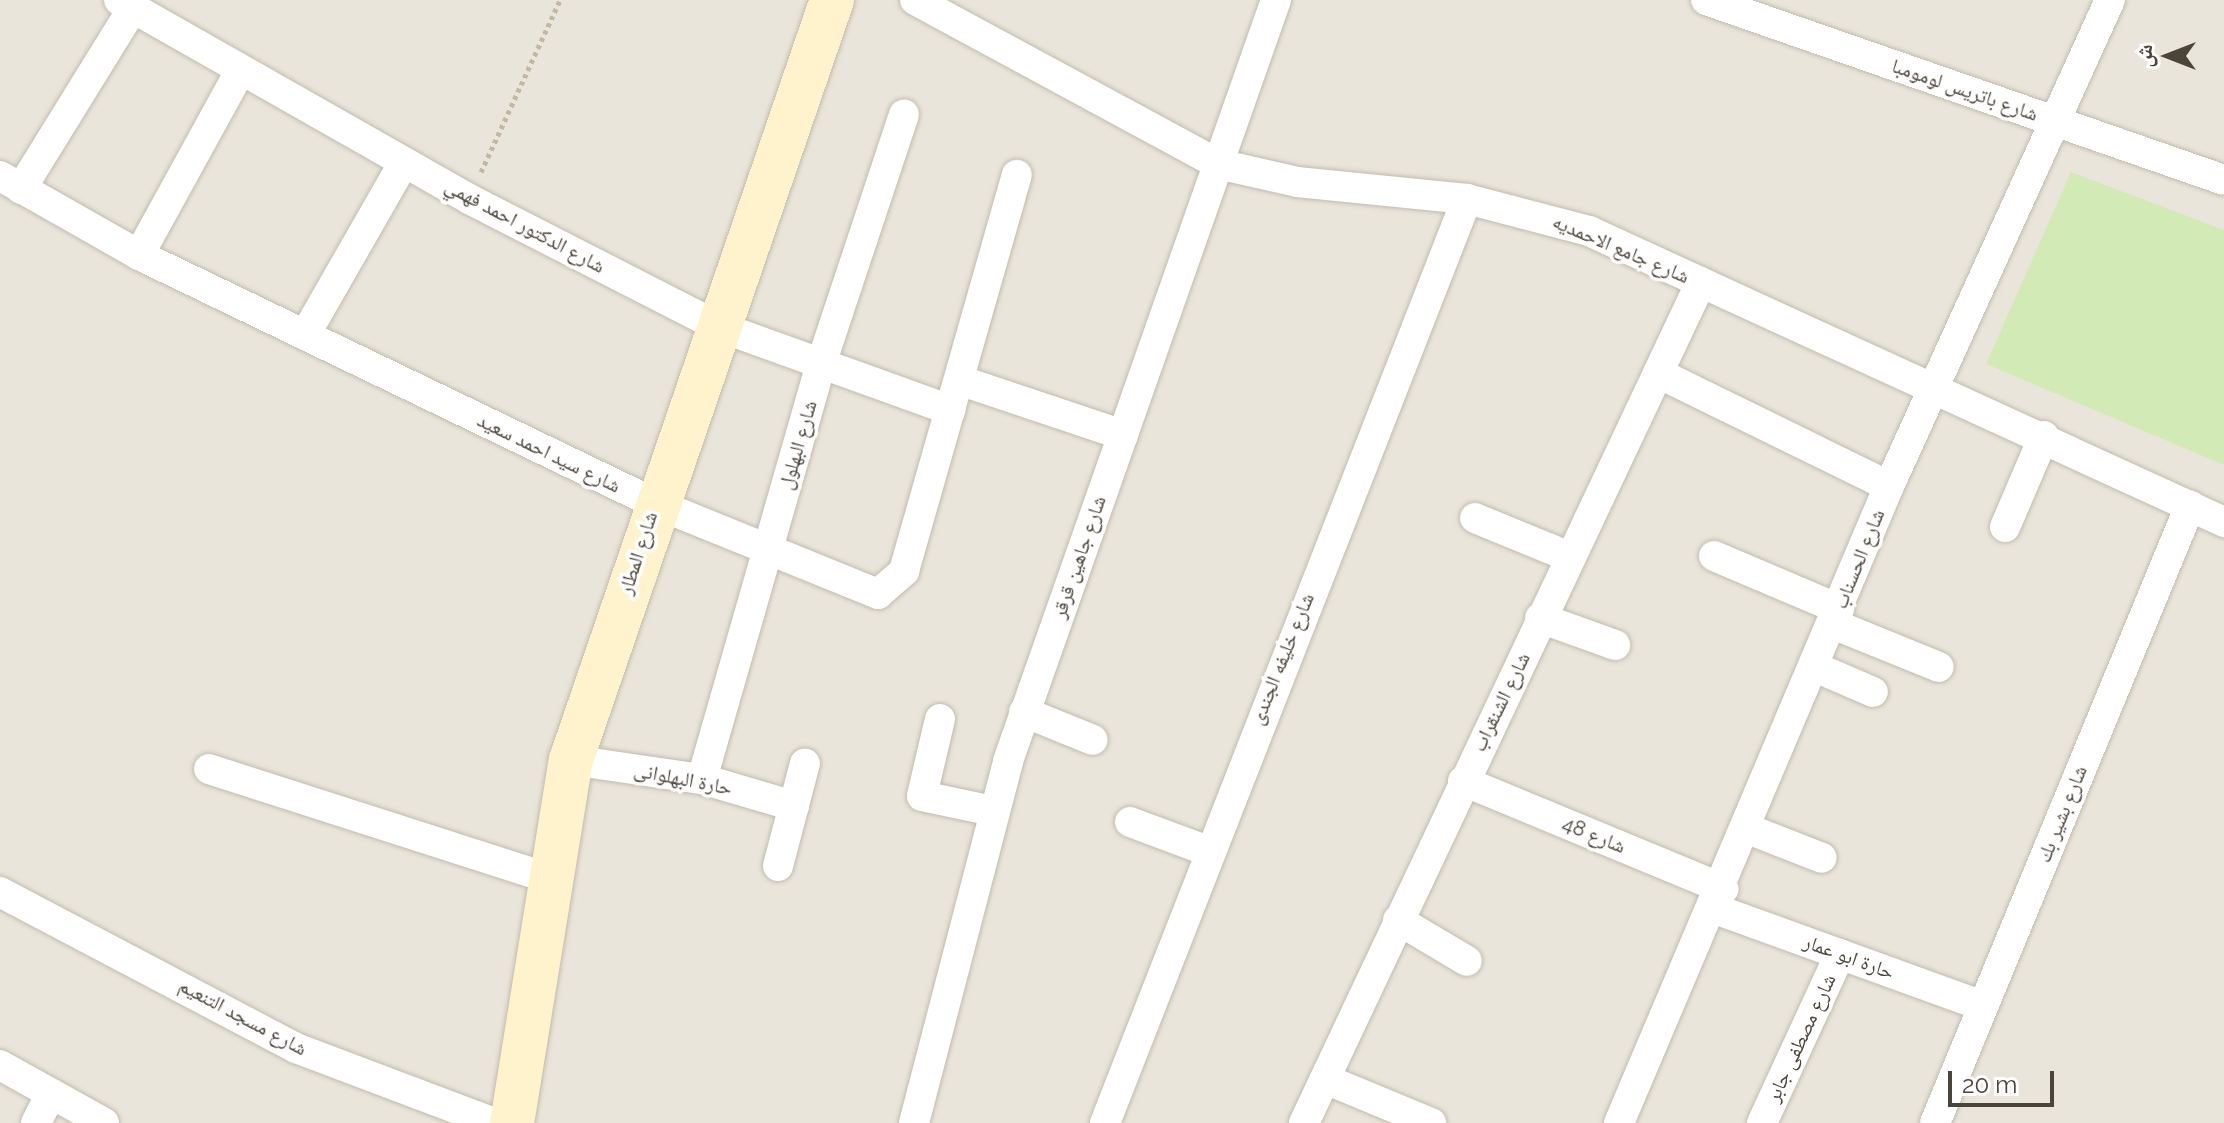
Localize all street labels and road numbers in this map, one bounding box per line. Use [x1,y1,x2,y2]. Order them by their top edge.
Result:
street label: شارع باتريس لومومبا [1889,54,2041,126]
street label: شارع الدكتور احمد فهمي [441,174,609,278]
street label: شارع جامع الاحمديه [1549,209,1693,289]
street label: شارع البهلول [774,398,822,492]
street label: شارع سيد احمد سعيد [473,408,625,498]
street label: شارع جاهين قرقر [1047,493,1111,621]
street label: شارع الحسناب [1828,506,1890,612]
street label: شارع المطار [613,509,663,597]
street label: شارع خليفه الجندى [1245,590,1319,728]
street label: شارع الشنقراب [1467,649,1535,755]
street label: حارة البهلوانى [632,758,734,800]
street label: شارع بشير بك [2032,762,2092,866]
street label: شارع 48 [1559,812,1629,858]
street label: حارة ابو عمار [1800,930,1898,984]
street label: شارع مصطفى جابر [1761,970,1841,1106]
street label: شارع مسجد التنعيم [175,973,311,1061]

